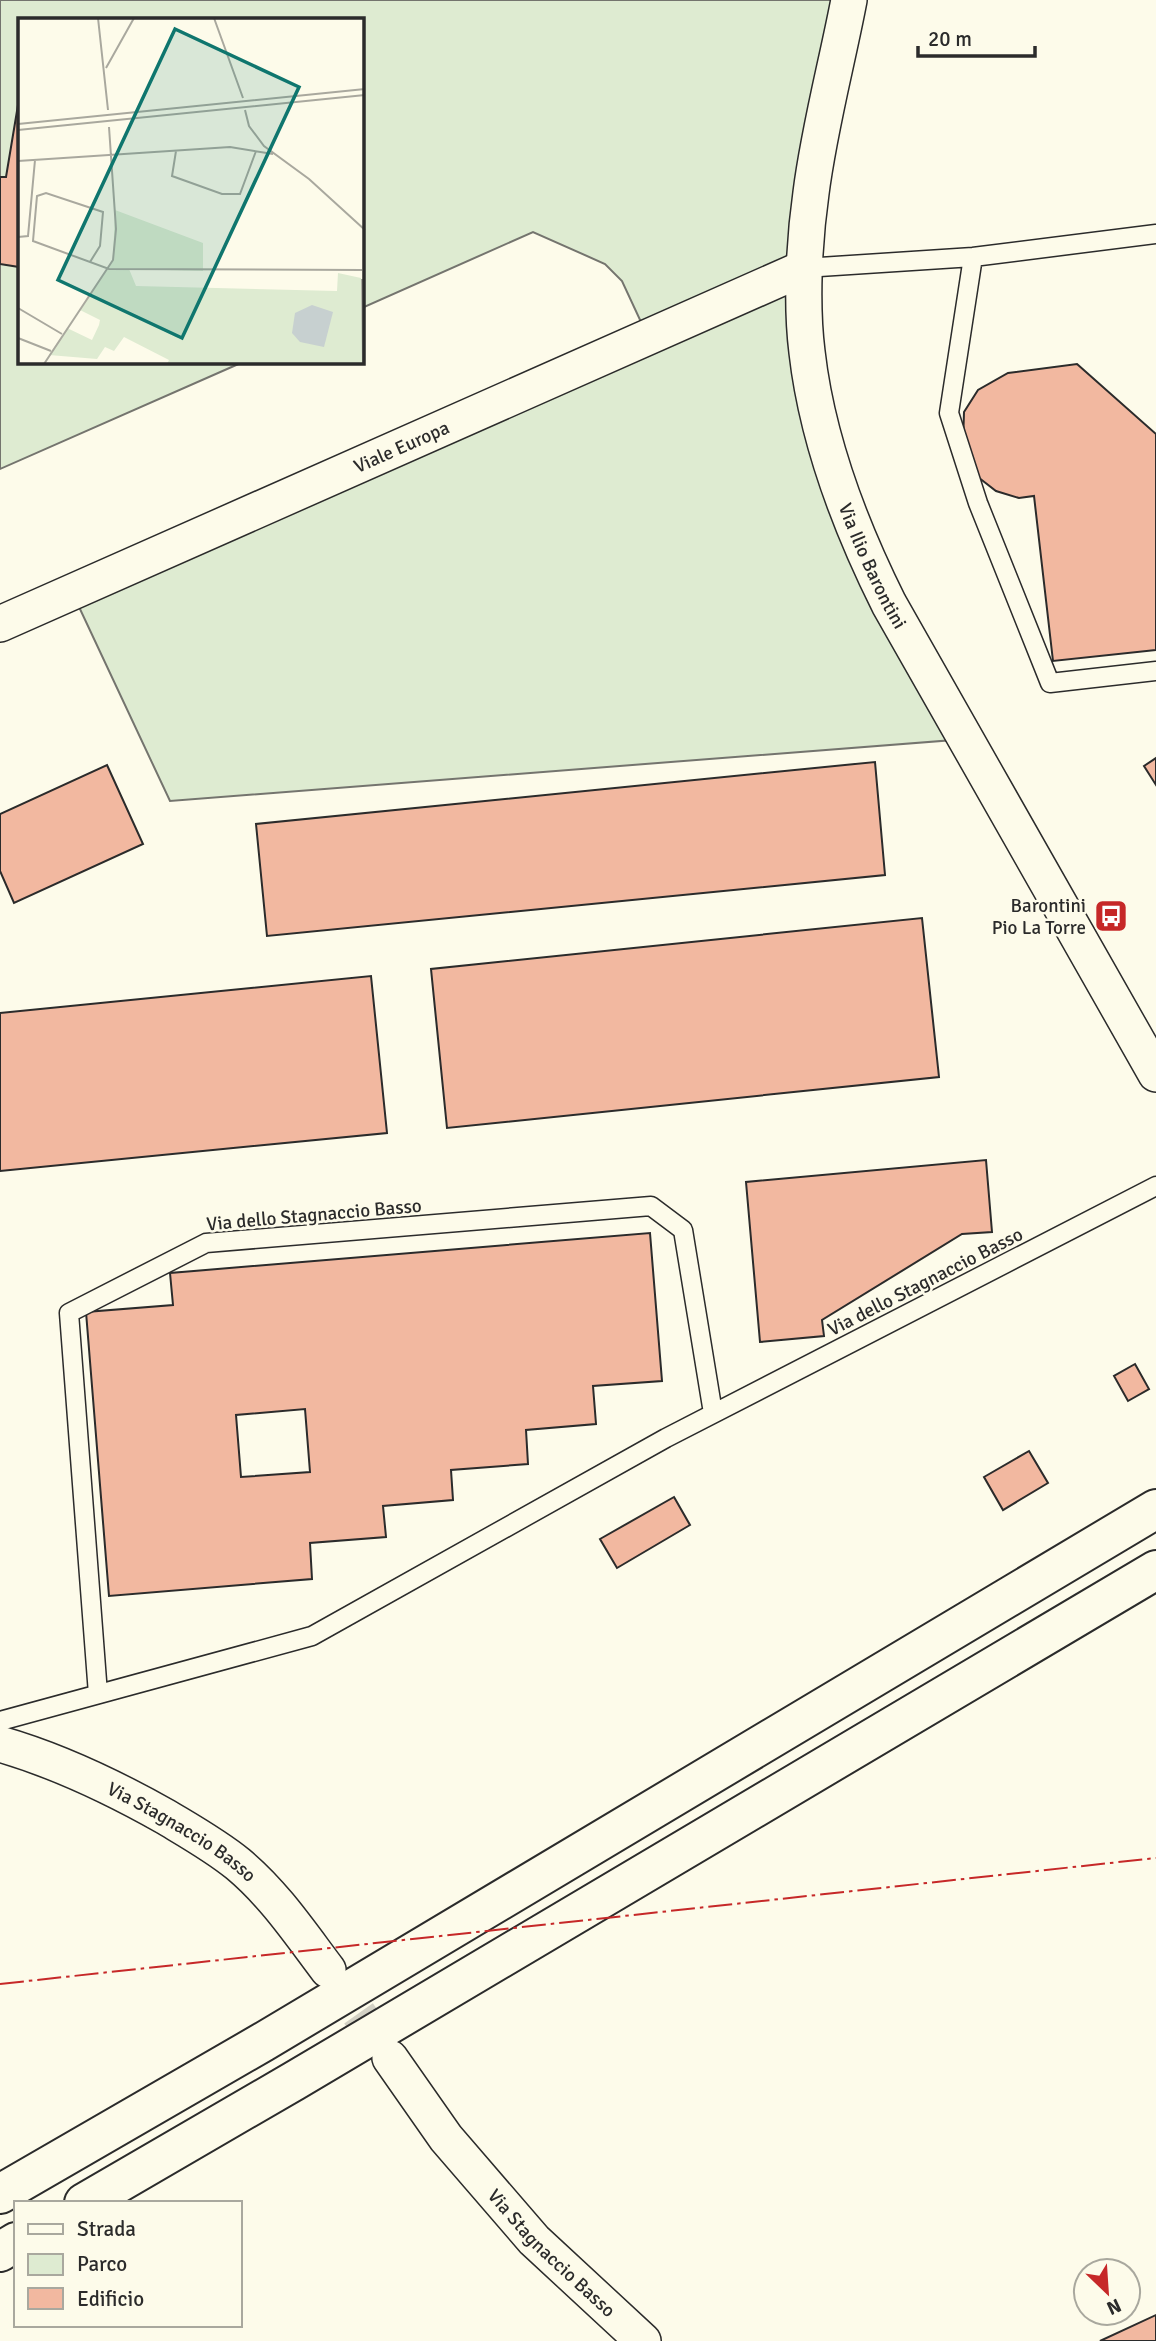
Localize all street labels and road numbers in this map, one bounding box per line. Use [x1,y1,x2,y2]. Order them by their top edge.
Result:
street label: Viale Europa [350,416,453,479]
street label: Via Ilio Barontini [833,500,912,633]
street label: Via dello Stagnaccio Basso [206,1194,423,1236]
street label: Via dello Stagnaccio Basso [824,1222,1027,1342]
street label: Via Stagnaccio Basso [103,1777,261,1888]
street label: Via Stagnaccio Basso [482,2184,620,2323]

